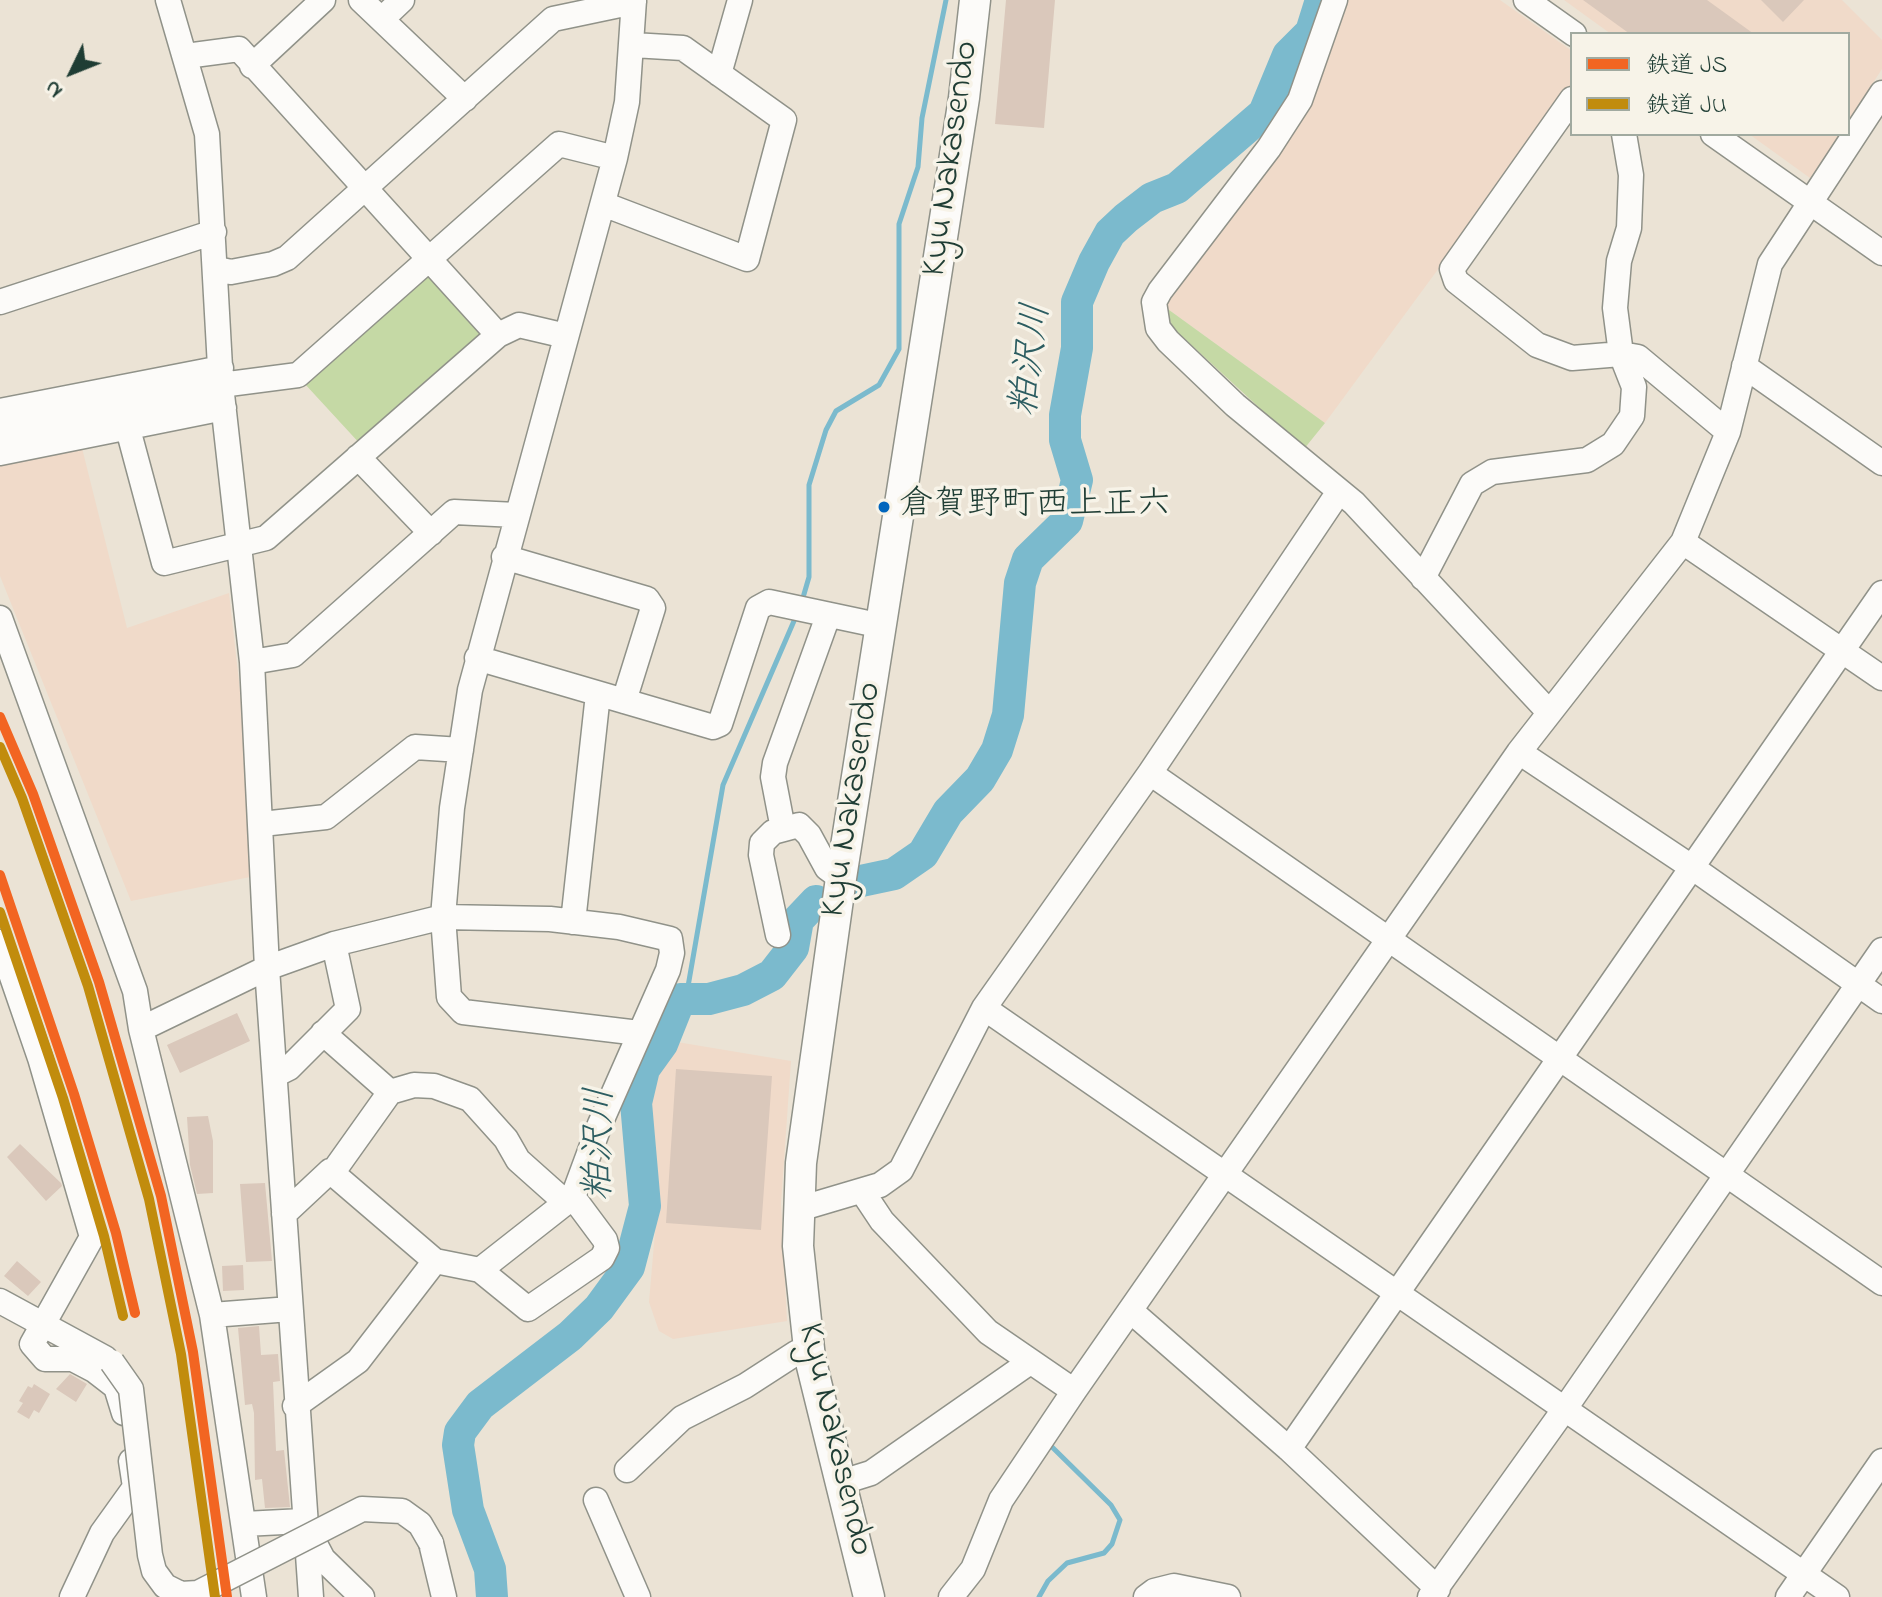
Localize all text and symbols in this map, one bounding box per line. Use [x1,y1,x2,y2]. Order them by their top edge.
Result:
north arrow [32,32,112,112]
legend [1570,32,1850,136]
street label: Kyu Nakasendo [915,39,991,279]
text: 鉄道 JS [1646,49,1727,84]
text: N [38,72,71,105]
text: 鉄道 JU [1646,89,1727,124]
water label: 粕沢川 [1004,301,1064,419]
place label: 倉賀野町西上正六 [899,487,1171,527]
marker: 倉賀野町西上正六 [876,499,892,515]
street label: Kyu Nakasendo [814,680,894,920]
water label: 粕沢川 [579,1087,627,1201]
street label: Kyu Nakasendo [785,1320,881,1560]

